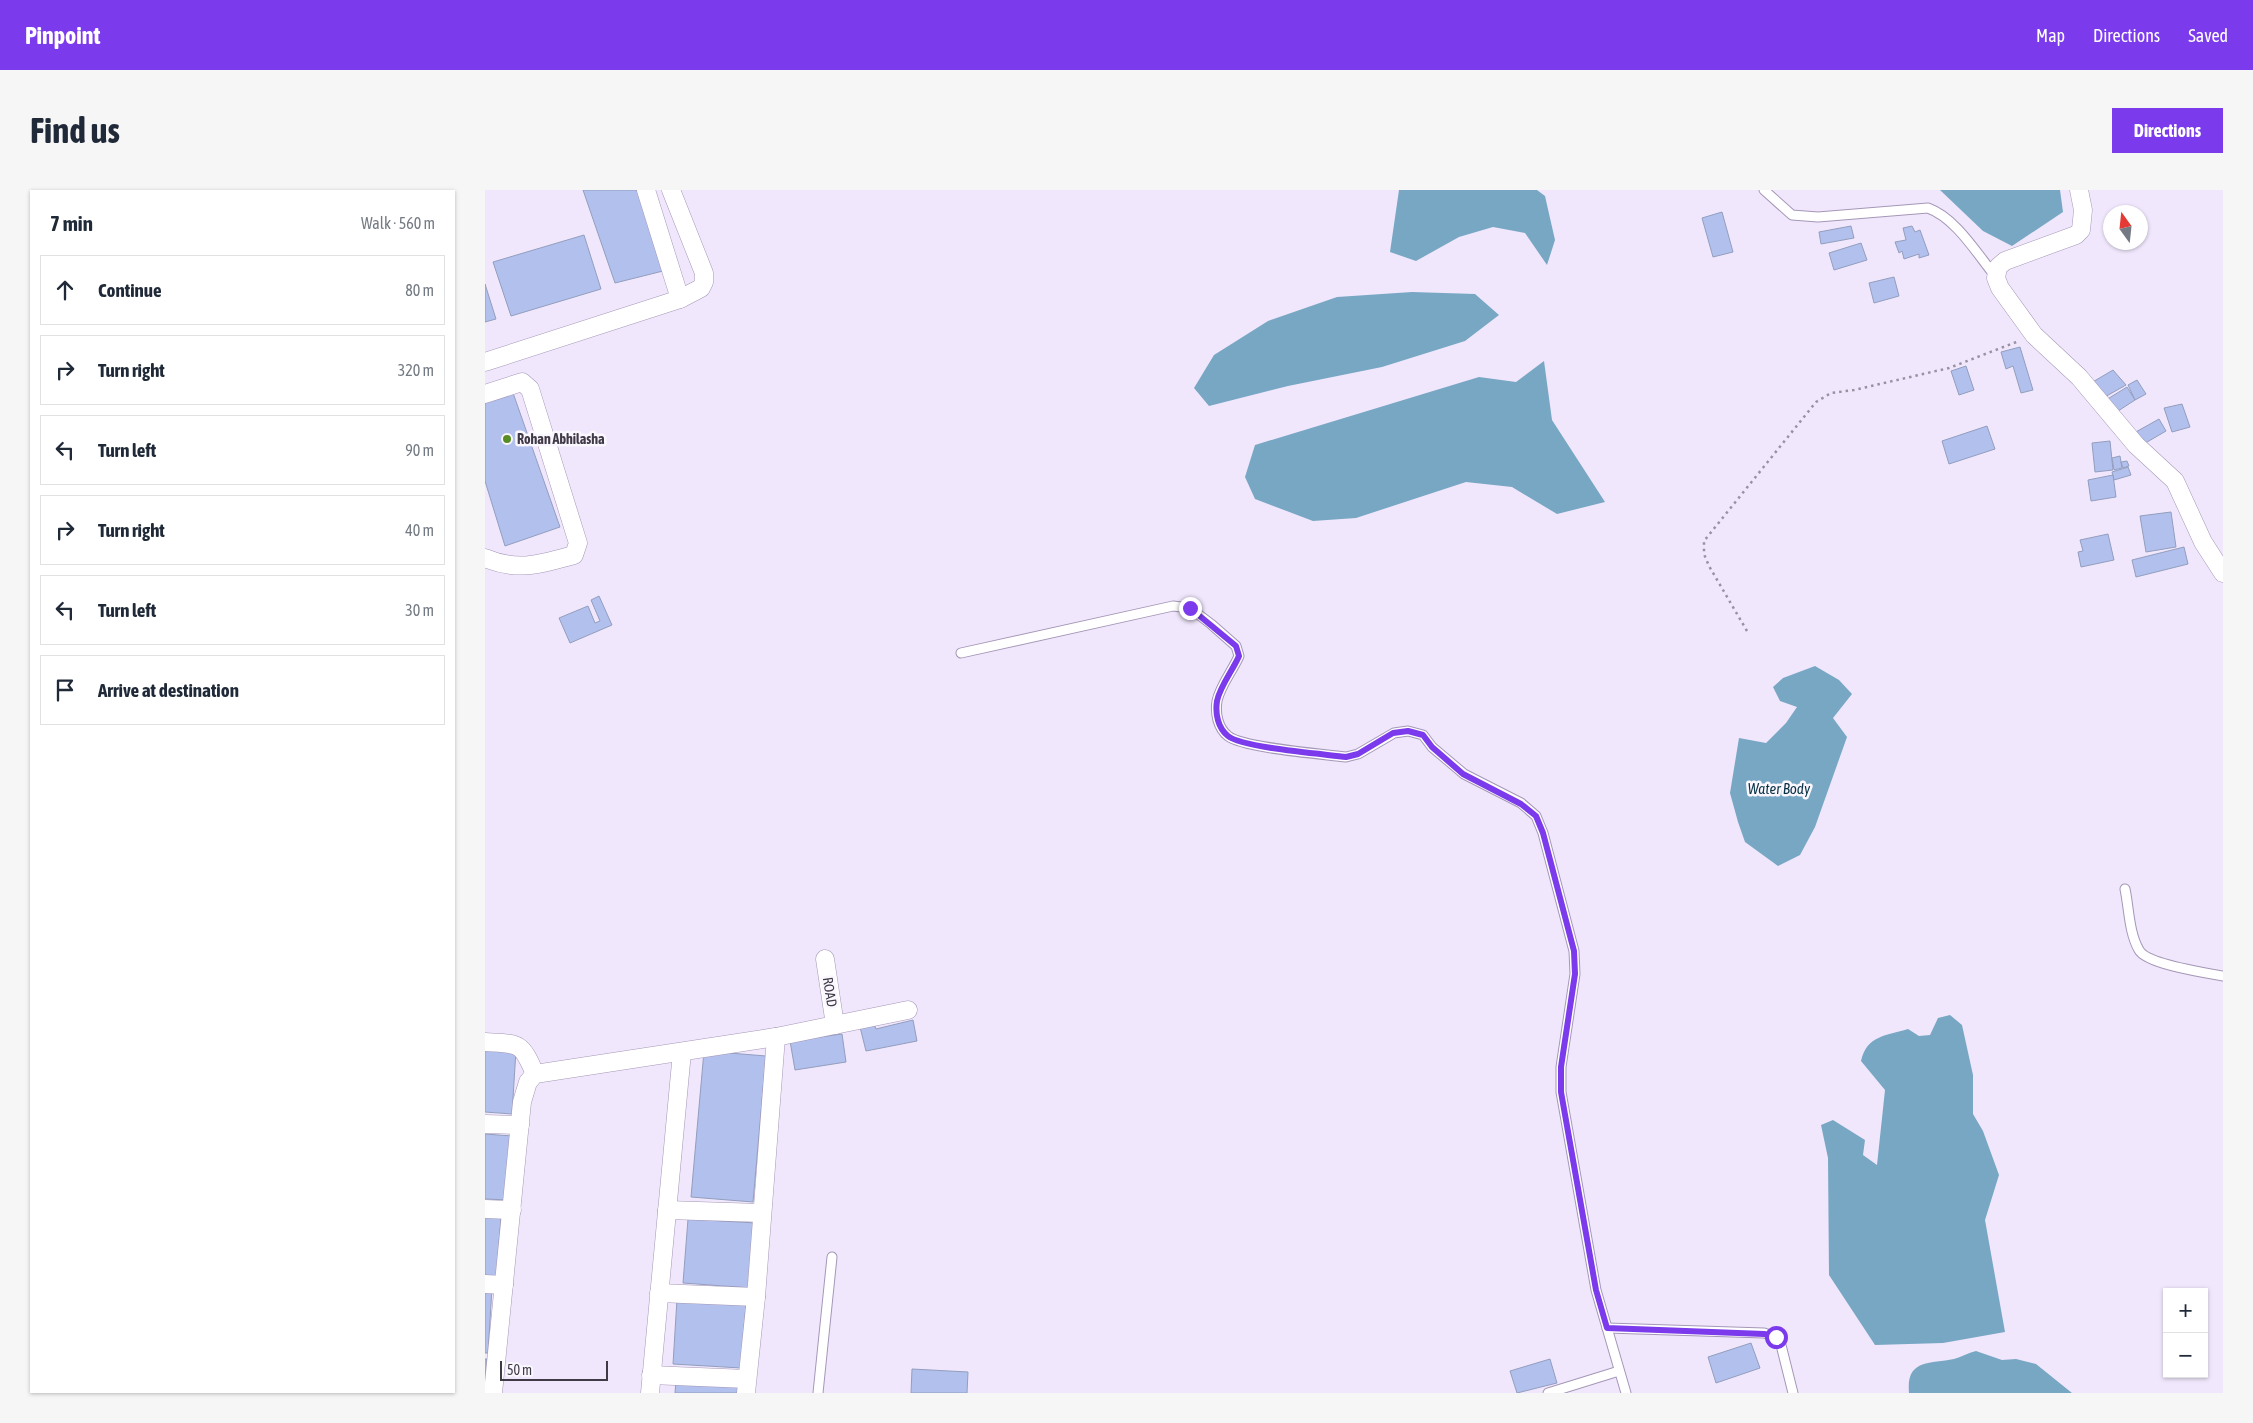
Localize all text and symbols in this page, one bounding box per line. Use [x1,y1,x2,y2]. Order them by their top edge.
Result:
text: Pinpoint [25,22,100,49]
text: Map [2036,25,2065,46]
text: Directions [2093,25,2160,46]
text: Saved [2188,25,2228,46]
button: Directions [2112,108,2223,153]
text: Find us [30,110,120,150]
north arrow [2103,205,2148,250]
text: 7 min [50,211,93,235]
text: Walk · 560 m [361,214,435,232]
icon: ahead [51,276,79,304]
text: Continue [98,279,162,301]
text: 80 m [405,281,434,299]
icon: right [51,356,79,384]
text: Turn right [98,359,165,381]
text: 320 m [398,361,434,379]
place label: Rohan Abhilasha [517,431,605,447]
marker: Rohan Abhilasha [501,433,513,445]
icon: left [51,436,79,464]
text: Turn left [98,439,156,461]
text: 90 m [405,441,434,459]
icon: right [51,516,79,544]
text: Turn right [98,519,165,541]
text: 40 m [405,521,434,539]
icon: left [51,596,79,624]
route end [1179,597,1202,620]
text: Turn left [98,599,156,621]
text: 30 m [405,601,434,619]
icon: arrive [51,676,79,704]
text: Arrive at destination [98,679,239,701]
water label: Water Body [1748,780,1811,797]
street label: ROAD [820,976,840,1008]
map controls [2163,1288,2208,1378]
button: + [2163,1288,2208,1333]
route start [1765,1326,1788,1349]
button: − [2163,1333,2208,1378]
scale bar [500,1358,607,1381]
text: 50 m [507,1362,532,1378]

